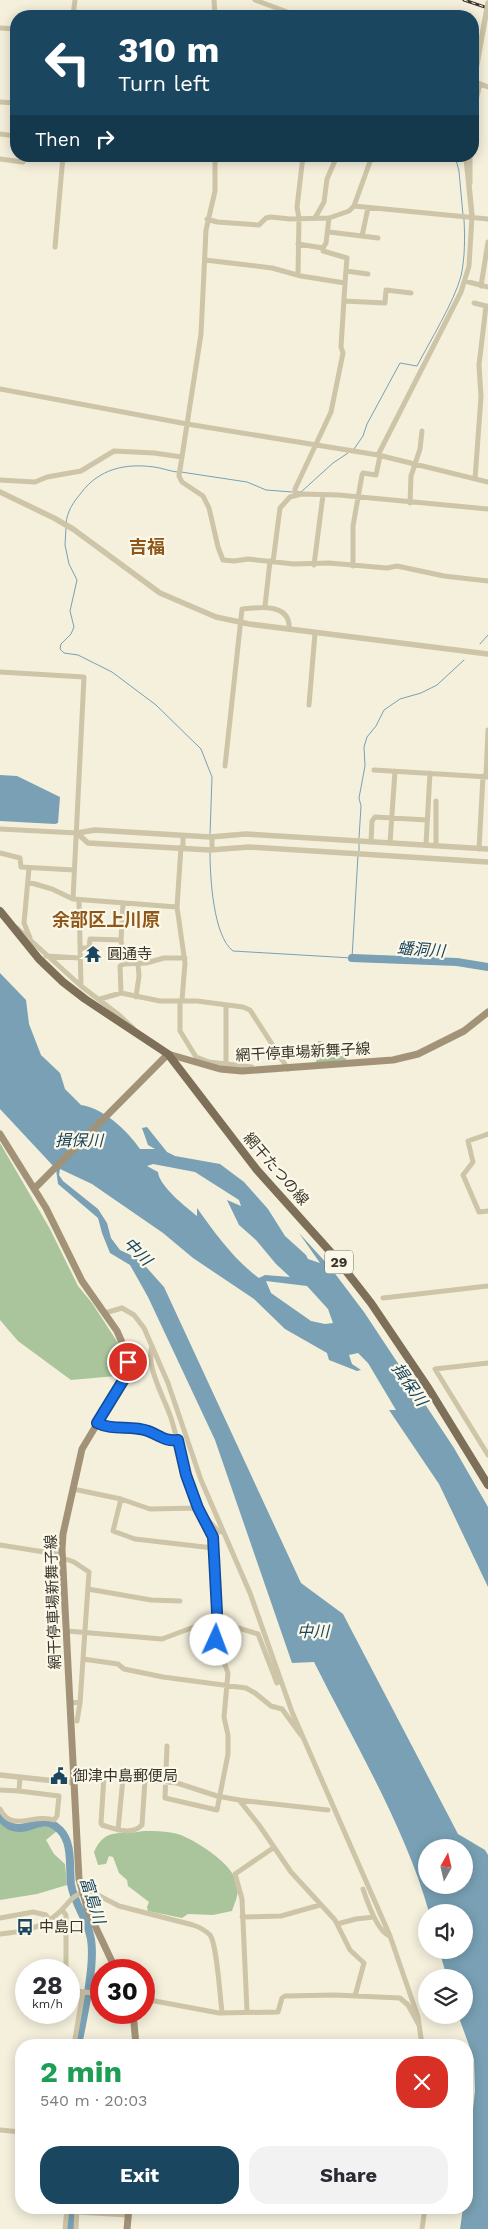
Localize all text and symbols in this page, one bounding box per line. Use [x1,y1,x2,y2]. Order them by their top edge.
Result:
text: 310 m [118,29,219,71]
icon: left [35,30,100,95]
text: Turn left [118,71,210,96]
icon: right [91,125,119,153]
text: Then [35,128,81,151]
district label: 吉福 [129,536,165,557]
district label: 余部区上川原 [52,909,160,930]
water label: 蟠洞川 [396,938,448,961]
temple icon: 圓通寺 [83,944,103,964]
place label: 圓通寺 [107,945,152,963]
street label: 網干停車場新舞子線 [235,1039,371,1065]
street label: 網干たつの線 [240,1129,312,1209]
water label: 揖保川 [55,1131,105,1150]
water label: 中川 [120,1233,157,1271]
road number: 29 [325,1250,353,1274]
pin [107,1341,149,1383]
icon: arrive [114,1348,142,1376]
water label: 揖保川 [388,1359,432,1411]
street label: 網干停車場新舞子線 [42,1534,64,1670]
position arrow [189,1613,241,1665]
water label: 中川 [297,1622,331,1641]
public building icon: 御津中島郵便局 [49,1766,69,1786]
place label: 御津中島郵便局 [73,1767,178,1785]
north arrow [418,1839,472,1894]
map controls [418,1839,473,2024]
water label: 富島川 [76,1874,110,1928]
button: sound [418,1904,473,1959]
bus stop icon: 中島口 [15,1917,35,1937]
place label: 中島口 [39,1918,84,1936]
speed limit sign: 30 [90,1959,155,2024]
button: layers [418,1969,473,2024]
text: 28 [32,1971,63,2000]
text: km/h [32,1997,63,2011]
text: 2 min [40,2054,122,2089]
button: close [396,2056,448,2108]
text: 540 m · 20:03 [40,2091,147,2110]
button: Exit [40,2146,239,2204]
button: Share [249,2146,448,2204]

